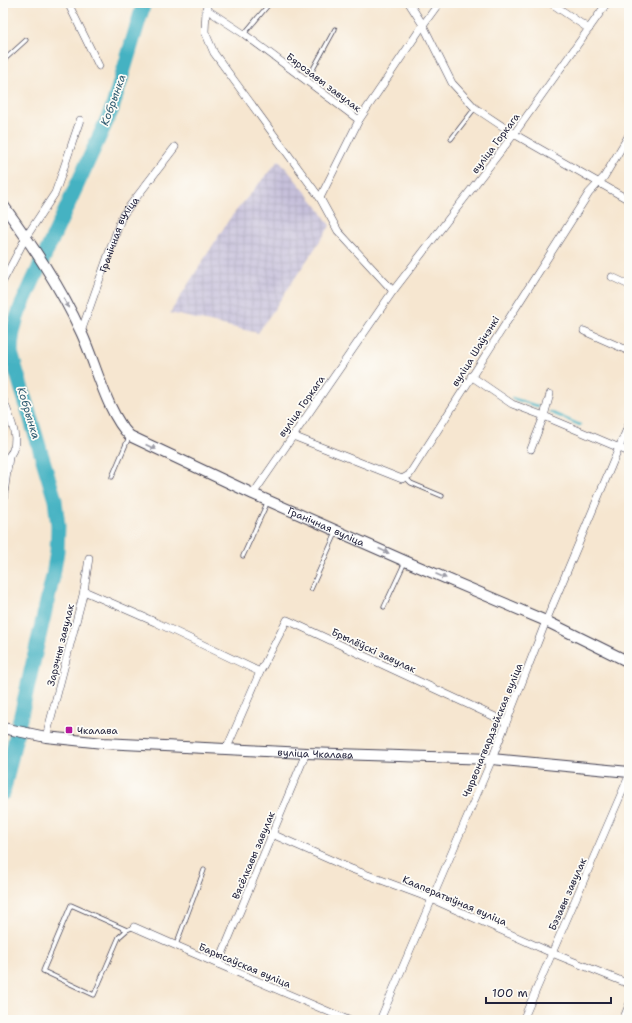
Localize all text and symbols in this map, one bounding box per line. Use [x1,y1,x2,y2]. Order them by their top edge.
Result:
street label: Бярозавы завулак [284,50,364,115]
water label: Кобрынка [97,72,130,128]
street label: вуліца Горкага [468,110,523,176]
street label: Гранічная вуліца [97,193,142,274]
one-way arrow [63,297,69,308]
street label: вуліца Шаўчэнкі [449,313,502,389]
street label: вуліца Горкага [275,372,328,440]
water label: Кобрынка [14,385,44,441]
one-way arrow [146,444,157,450]
street label: Гранічная вуліца [286,504,367,550]
one-way arrow [378,548,390,554]
one-way arrow [435,574,447,580]
street label: Зарэчны завулак [44,602,77,688]
street label: Брылёўскі завулак [329,625,419,676]
street label: Чырвонагвардзейская вуліца [460,660,526,799]
place label: Чкалава [77,724,119,737]
marker: Чкалава [64,725,74,735]
street label: вуліца Чкалава [277,746,354,762]
street label: Вясёлкавы завулак [229,809,278,901]
street label: Бэзавы завулак [546,855,590,933]
street label: Кааператыўная вуліца [401,873,510,929]
street label: Барысаўская вуліца [197,940,294,991]
scale bar [486,979,611,1005]
text: 100 m [492,985,528,1001]

